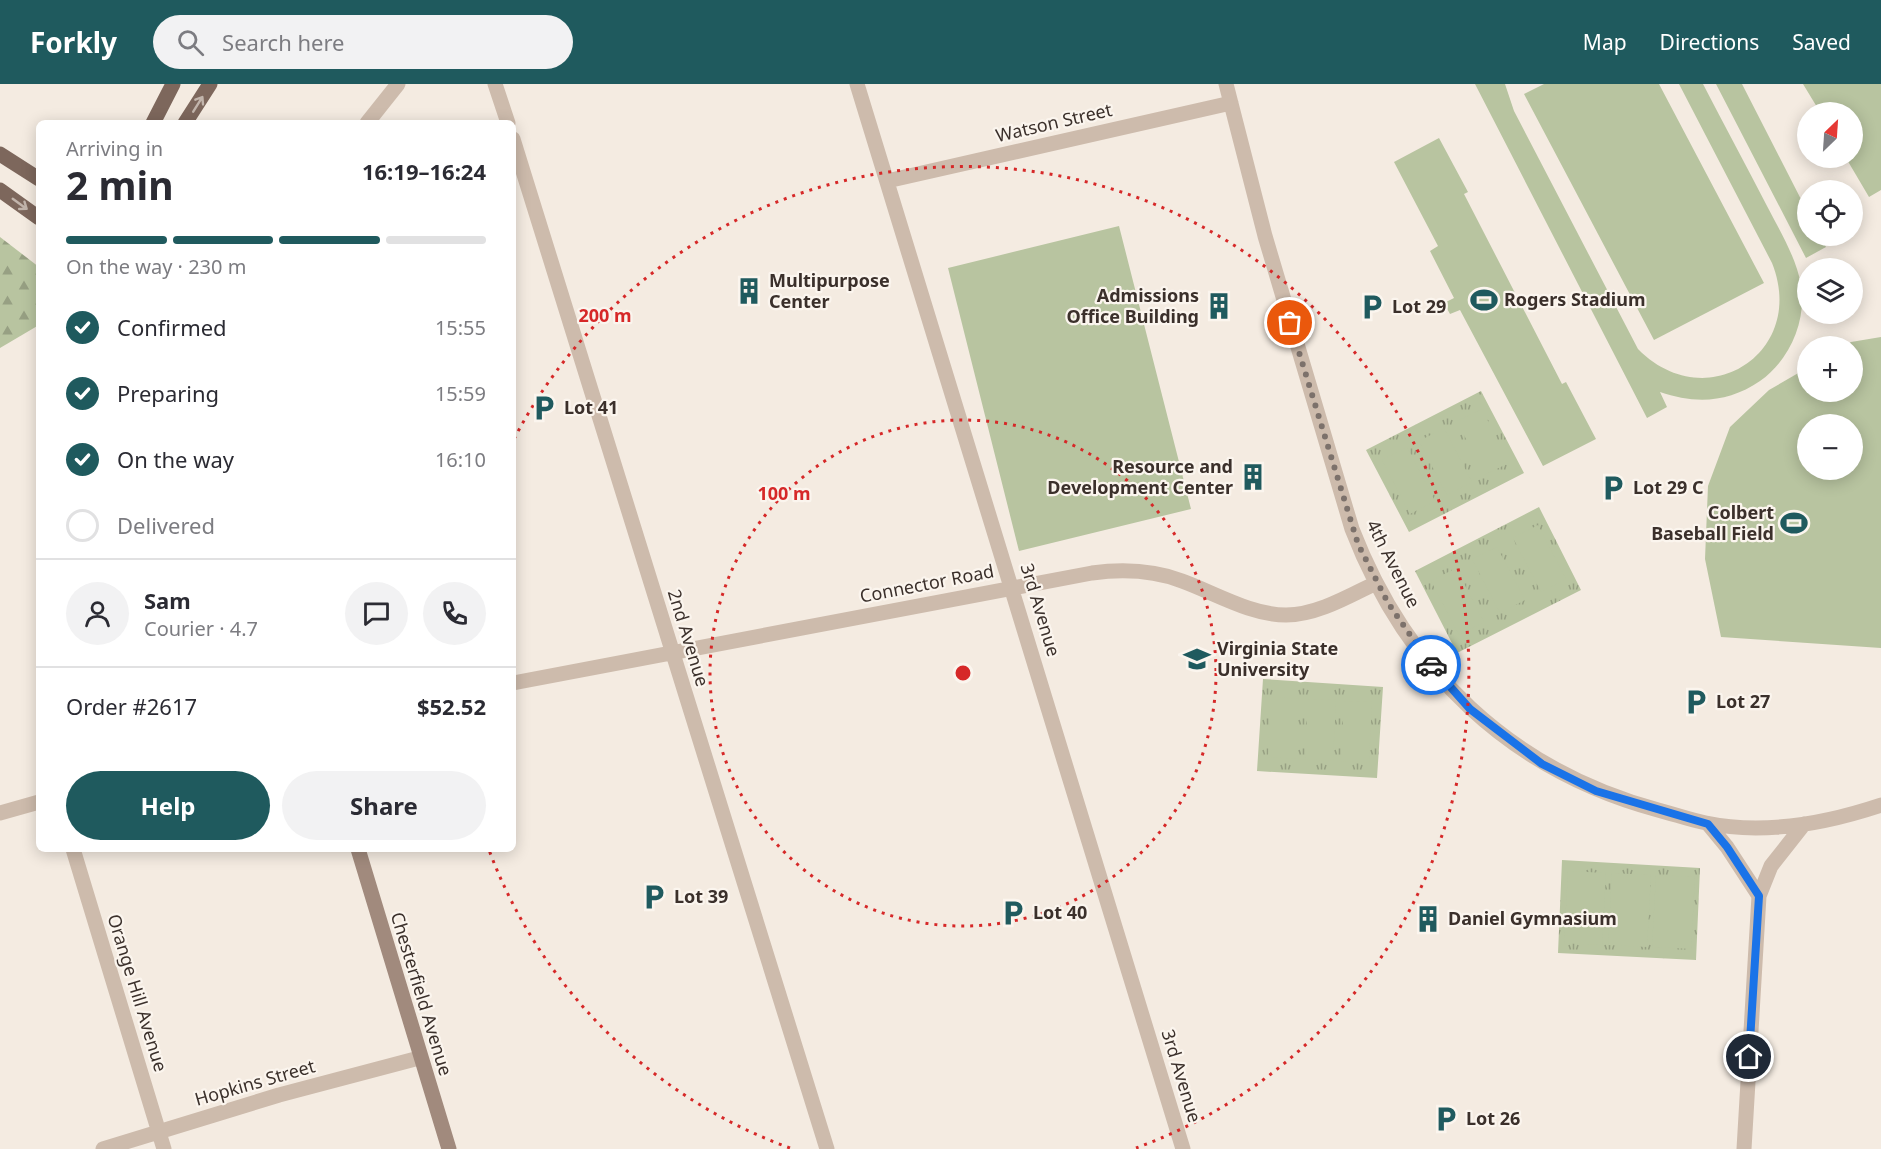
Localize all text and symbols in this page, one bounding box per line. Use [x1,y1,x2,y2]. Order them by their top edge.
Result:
search box [153,15,573,69]
text: Forkly [30,23,117,61]
icon: search [174,26,207,59]
text: Search here [222,27,345,57]
text: Map [1583,28,1627,56]
text: Directions [1660,28,1759,56]
text: Saved [1792,28,1851,56]
one-way arrow [192,96,204,113]
street label: Watson Street [993,97,1115,147]
north arrow [1797,102,1863,168]
map controls [1797,102,1863,480]
text: Arriving in [66,135,163,162]
text: 16:19–16:24 [362,156,486,186]
text: 2 min [66,158,173,211]
button: locate [1797,180,1863,246]
one-way arrow [11,198,27,210]
text: On the way · 230 m [66,253,246,280]
button: layers [1797,258,1863,324]
place label: Multipurpose Center [769,268,890,313]
building icon: Multipurpose Center [734,276,764,306]
place label: Admissions Office Building [1067,283,1199,328]
sports icon: Rogers Stadium [1469,285,1499,315]
place label: Rogers Stadium [1504,287,1645,311]
building icon: Admissions Office Building [1204,291,1234,321]
parking icon: Lot 29 [1357,292,1387,322]
place label: Lot 29 [1392,294,1446,318]
pin [1264,297,1315,348]
text: 200 m [578,303,632,327]
icon: bag [1273,306,1306,339]
icon: check [66,311,99,344]
text: Confirmed [117,312,227,342]
text: 15:55 [435,314,486,341]
button: + [1797,336,1863,402]
icon: check [66,377,99,410]
text: Preparing [117,378,219,408]
text: 15:59 [435,380,486,407]
parking icon: Lot 41 [529,393,559,423]
place label: Lot 41 [564,395,618,419]
button: − [1797,414,1863,480]
icon: check [66,443,99,476]
text: On the way [117,444,234,474]
text: 16:10 [435,446,486,473]
place label: Resource and Development Center [1047,454,1233,499]
building icon: Resource and Development Center [1238,462,1268,492]
parking icon: Lot 29 C [1598,473,1628,503]
place label: Lot 29 C [1633,475,1704,499]
text: 100 m [757,481,811,505]
place label: Colbert Baseball Field [1651,500,1774,545]
sports icon: Colbert Baseball Field [1779,508,1809,538]
text: Delivered [117,510,215,540]
street label: 4th Avenue [1361,515,1426,612]
street label: Connector Road [858,558,996,608]
street label: 3rd Avenue [1015,560,1067,659]
button: person [66,582,129,645]
button: chat [345,582,408,645]
button: phone [423,582,486,645]
text: Sam [144,585,191,615]
street label: 2nd Avenue [663,586,715,689]
text: Courier · 4.7 [144,615,258,642]
courier [1401,635,1461,695]
place label: Virginia State University [1217,636,1338,681]
school or university icon: Virginia State University [1182,644,1212,674]
icon: car [1415,649,1448,682]
centre of rings [953,663,973,683]
parking icon: Lot 27 [1681,687,1711,717]
place label: Lot 27 [1716,689,1770,713]
text: Order #2617 [66,691,197,721]
text: $52.52 [417,691,486,721]
button: Help [66,771,270,840]
button: Share [282,771,486,840]
parking icon: Lot 39 [639,882,669,912]
place label: Lot 39 [674,884,728,908]
parking icon: Lot 40 [998,898,1028,928]
place label: Lot 40 [1033,900,1087,924]
building icon: Daniel Gymnasium [1413,904,1443,934]
place label: Daniel Gymnasium [1448,906,1617,930]
street label: Chesterfield Avenue [386,909,458,1078]
street label: Orange Hill Avenue [103,911,173,1074]
street label: 3rd Avenue [1156,1026,1208,1125]
pin [1723,1031,1774,1082]
icon: home [1732,1040,1765,1073]
street label: Hopkins Street [192,1053,318,1111]
parking icon: Lot 26 [1431,1104,1461,1134]
place label: Lot 26 [1466,1106,1520,1130]

